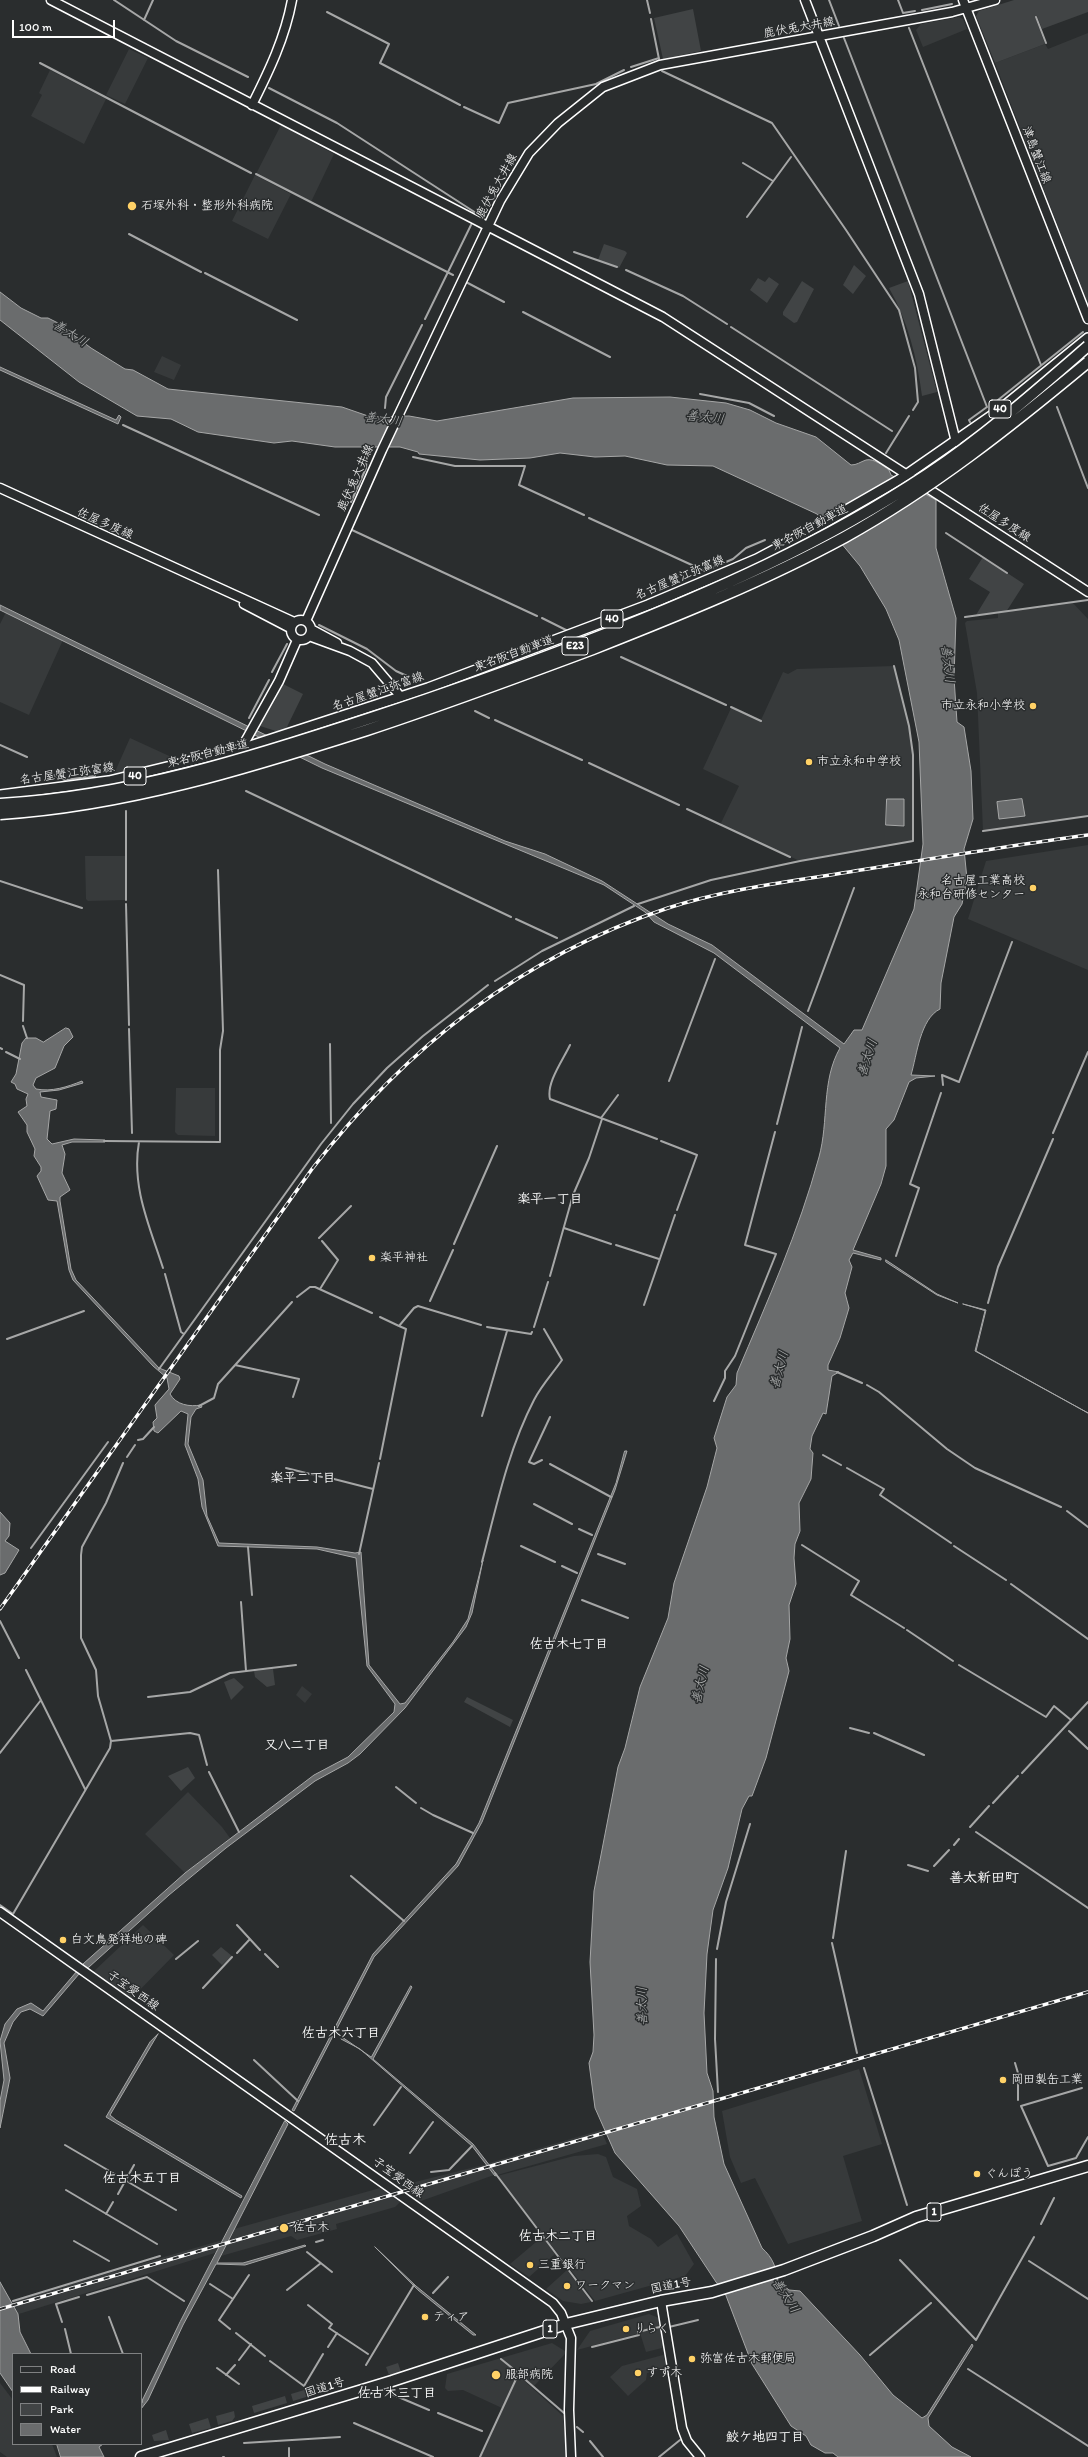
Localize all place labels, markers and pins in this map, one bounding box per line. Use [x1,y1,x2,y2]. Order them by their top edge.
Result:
place label: 石塚外科・整形外科病院 [141,199,273,213]
marker: 石塚外科・整形外科病院 [126,200,138,212]
place label: 市立永和小学校 [941,699,1025,713]
marker: 市立永和小学校 [1028,701,1038,711]
place label: 市立永和中学校 [817,755,901,769]
marker: 市立永和中学校 [804,757,814,767]
place label: 名古屋工業高校 永和台研修センター [917,874,1025,902]
marker: 名古屋工業高校 永和台研修センター [1028,883,1038,893]
place label: 楽平神社 [380,1251,428,1265]
marker: 楽平神社 [367,1253,377,1263]
place label: 白文鳥発祥地の碑 [71,1933,167,1947]
marker: 白文鳥発祥地の碑 [58,1935,68,1945]
place label: 岡田製缶工業 [1011,2073,1083,2087]
marker: 岡田製缶工業 [998,2075,1008,2085]
place label: ぐんぽう [985,2167,1033,2181]
marker: ぐんぽう [972,2169,982,2179]
place label: 佐古木 [293,2221,329,2235]
marker: 佐古木 [278,2222,290,2234]
place label: 三重銀行 [538,2258,586,2272]
marker: 三重銀行 [525,2260,535,2270]
place label: ワークマン [575,2279,635,2293]
marker: ワークマン [562,2281,572,2291]
place label: ティア [433,2310,469,2324]
marker: ティア [420,2312,430,2322]
place label: りらく [634,2322,670,2336]
marker: りらく [621,2324,631,2334]
place label: 弥富佐古木郵便局 [700,2352,796,2366]
marker: 弥富佐古木郵便局 [687,2354,697,2364]
place label: すず木 [646,2366,682,2380]
place label: 服部病院 [505,2368,553,2382]
marker: すず木 [633,2368,643,2378]
marker: 服部病院 [490,2369,502,2381]

